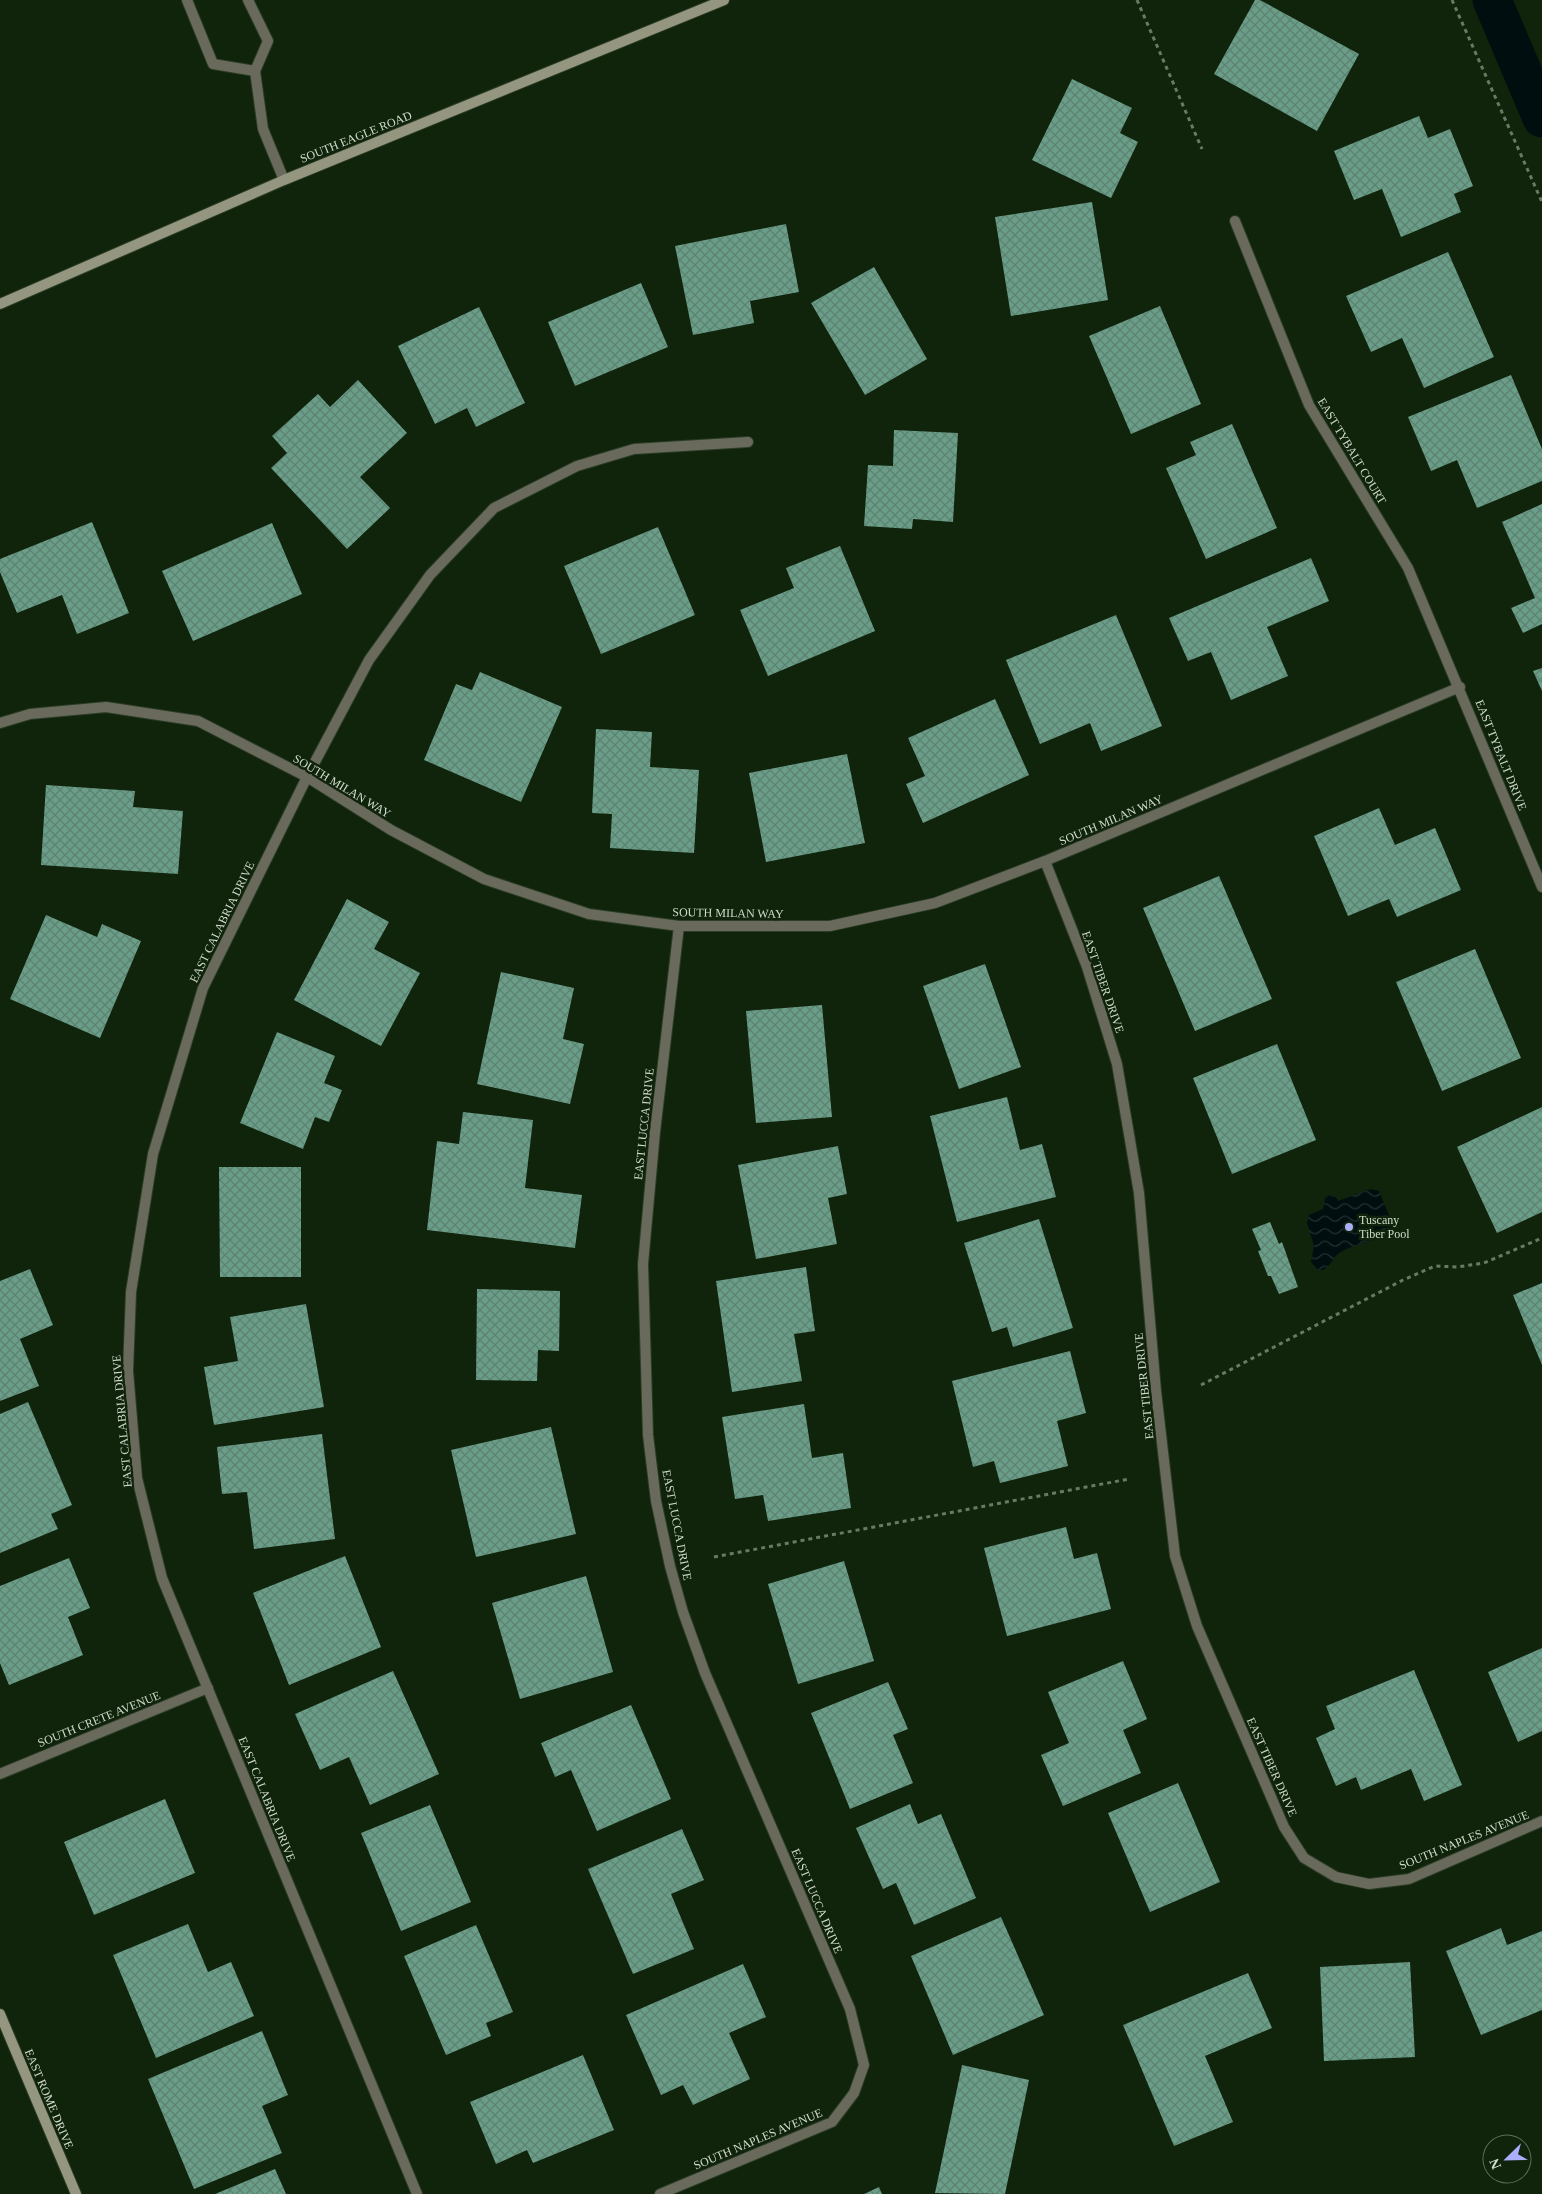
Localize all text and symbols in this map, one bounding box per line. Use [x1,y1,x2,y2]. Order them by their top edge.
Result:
street label: SOUTH EAGLE ROAD [298,108,414,166]
street label: EAST TYBALT COURT [1315,395,1390,507]
street label: EAST TYBALT DRIVE [1472,698,1530,812]
street label: SOUTH MILAN WAY [291,751,394,821]
street label: SOUTH MILAN WAY [1057,792,1165,848]
street label: EAST CALABRIA DRIVE [187,859,257,985]
street label: SOUTH MILAN WAY [672,905,784,921]
street label: EAST TIBER DRIVE [1079,929,1127,1035]
street label: EAST LUCCA DRIVE [631,1067,657,1181]
place label: Tuscany Tiber Pool [1359,1213,1410,1241]
marker: Tuscany Tiber Pool [1343,1221,1355,1233]
street label: EAST TIBER DRIVE [1131,1332,1157,1440]
street label: EAST CALABRIA DRIVE [109,1354,135,1488]
street label: EAST LUCCA DRIVE [659,1468,695,1582]
street label: SOUTH CRETE AVENUE [36,1688,162,1750]
street label: EAST TIBER DRIVE [1244,1715,1300,1819]
street label: EAST CALABRIA DRIVE [236,1735,298,1863]
street label: SOUTH NAPLES AVENUE [1397,1808,1531,1872]
street label: EAST LUCCA DRIVE [789,1847,845,1955]
street label: EAST ROME DRIVE [22,2047,76,2151]
street label: SOUTH NAPLES AVENUE [692,2106,824,2172]
north arrow [1482,2134,1532,2184]
text: N [1487,2156,1504,2171]

